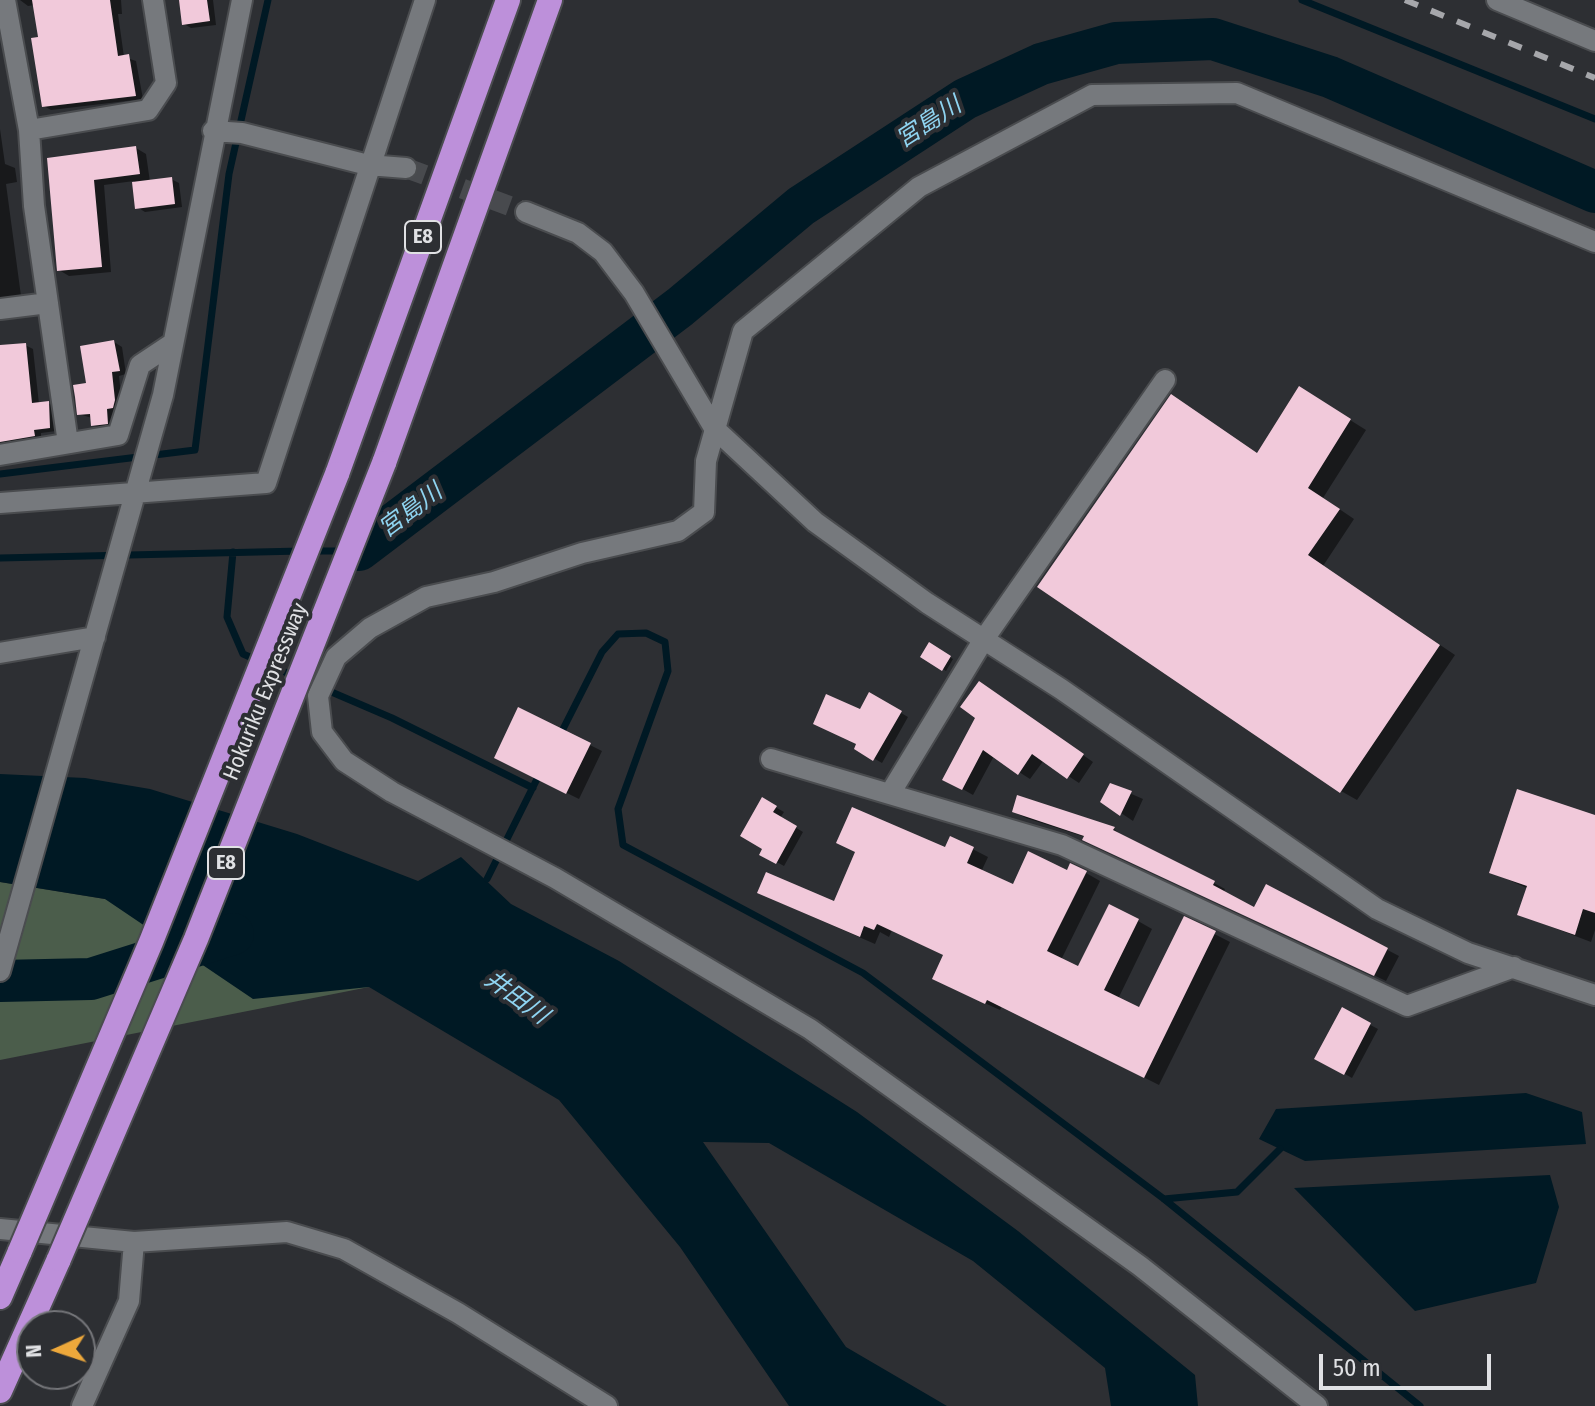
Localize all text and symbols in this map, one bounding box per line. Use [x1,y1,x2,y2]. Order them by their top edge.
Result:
water label: 宮島川 [891,91,967,155]
road number: E8 [405,221,441,253]
water label: 宮島川 [374,478,448,544]
street label: Hokuriku Expressway [218,599,314,785]
road number: E8 [208,847,244,879]
water label: 井田川 [478,965,554,1031]
north arrow [16,1310,96,1390]
scale bar [1323,1338,1495,1388]
text: N [20,1344,47,1358]
text: 50 m [1333,1354,1381,1382]

